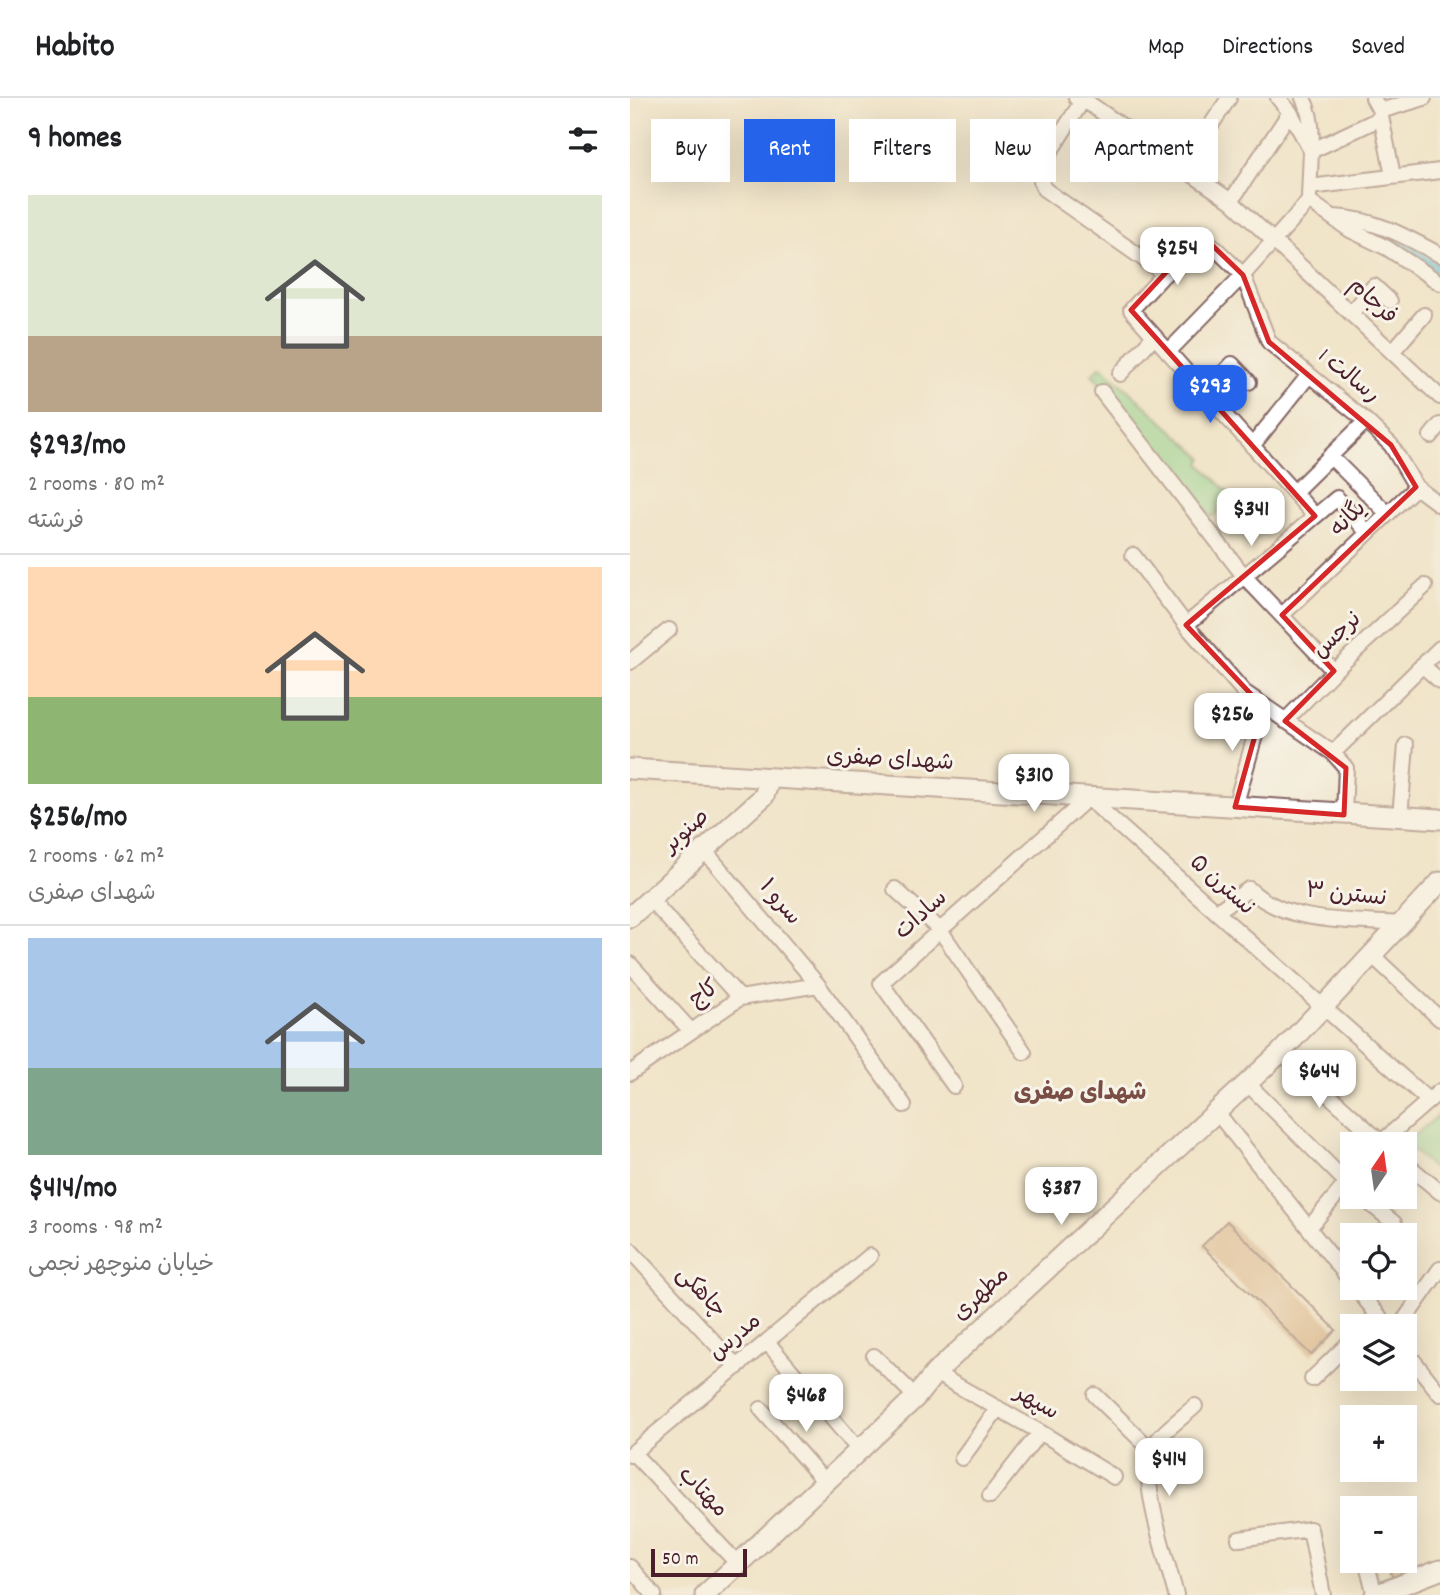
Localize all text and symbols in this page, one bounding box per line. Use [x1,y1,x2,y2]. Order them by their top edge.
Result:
text: Habito [35,25,115,72]
text: Map [1148,31,1184,65]
text: Directions [1222,31,1313,65]
text: Saved [1351,31,1405,65]
text: 9 homes [28,119,122,162]
chip: Buy [651,119,730,182]
chip: Rent [744,119,835,182]
chip: Filters [849,119,956,182]
chip: New [970,119,1056,182]
chip: Apartment [1070,119,1218,182]
icon: filters [564,121,602,159]
pin: $254 [1136,228,1218,287]
text: $254 [1156,233,1198,266]
icon: home [252,241,378,367]
street label: فرجام [1340,271,1404,333]
street label: رسالت 1 [1310,342,1386,412]
pin: $293 [1169,366,1251,425]
text: $293 [1189,371,1231,404]
text: $293/mo [28,426,126,469]
text: 2 rooms · 80 m² [28,469,165,502]
pin: $341 [1210,489,1292,548]
text: $341 [1233,494,1269,527]
street label: یگانه [1323,494,1375,546]
text: فرشته [28,506,84,539]
street label: نرجس [1306,604,1370,668]
icon: home [252,613,378,739]
pin: $256 [1191,694,1273,753]
text: $256 [1210,699,1254,732]
street label: شهدای صفری [825,741,955,781]
pin: $310 [993,754,1075,814]
text: $310 [1014,760,1054,793]
text: $256/mo [28,798,127,841]
street label: صنوبر [655,802,718,863]
text: 2 rooms · 62 m² [28,841,164,874]
street label: نسترن ۵ [1181,848,1261,924]
street label: سرو ۱ [750,873,808,933]
street label: نسترن ۳ [1304,875,1388,917]
text: شهدای صفری [28,878,156,911]
street label: سادات [888,883,956,949]
street label: کاج [683,973,727,1017]
icon: home [252,984,378,1110]
pin: $644 [1278,1051,1360,1110]
text: $644 [1298,1056,1340,1089]
district label: شهدای صفری [1014,1077,1146,1111]
north arrow [1340,1132,1418,1209]
map controls [1340,1132,1417,1573]
pin: $387 [1020,1168,1102,1227]
text: $414/mo [28,1169,117,1212]
text: $387 [1041,1173,1081,1206]
text: 3 rooms · 98 m² [28,1212,163,1245]
button: locate [1340,1223,1417,1300]
text: خیابان منوچهر نجمی [28,1249,214,1282]
street label: چاهکی [667,1259,733,1327]
street label: مطهری [946,1260,1018,1330]
street label: مدرس [703,1306,769,1370]
button: layers [1340,1314,1417,1391]
pin: $468 [765,1374,847,1434]
street label: سپهر [1006,1377,1064,1430]
text: $468 [785,1380,827,1413]
button: + [1340,1405,1417,1482]
pin: $414 [1128,1438,1210,1498]
text: $414 [1151,1444,1187,1477]
street label: مهتاب [669,1460,735,1526]
button: − [1340,1496,1417,1573]
scale bar [651,1546,747,1578]
text: 50 m [662,1547,699,1574]

